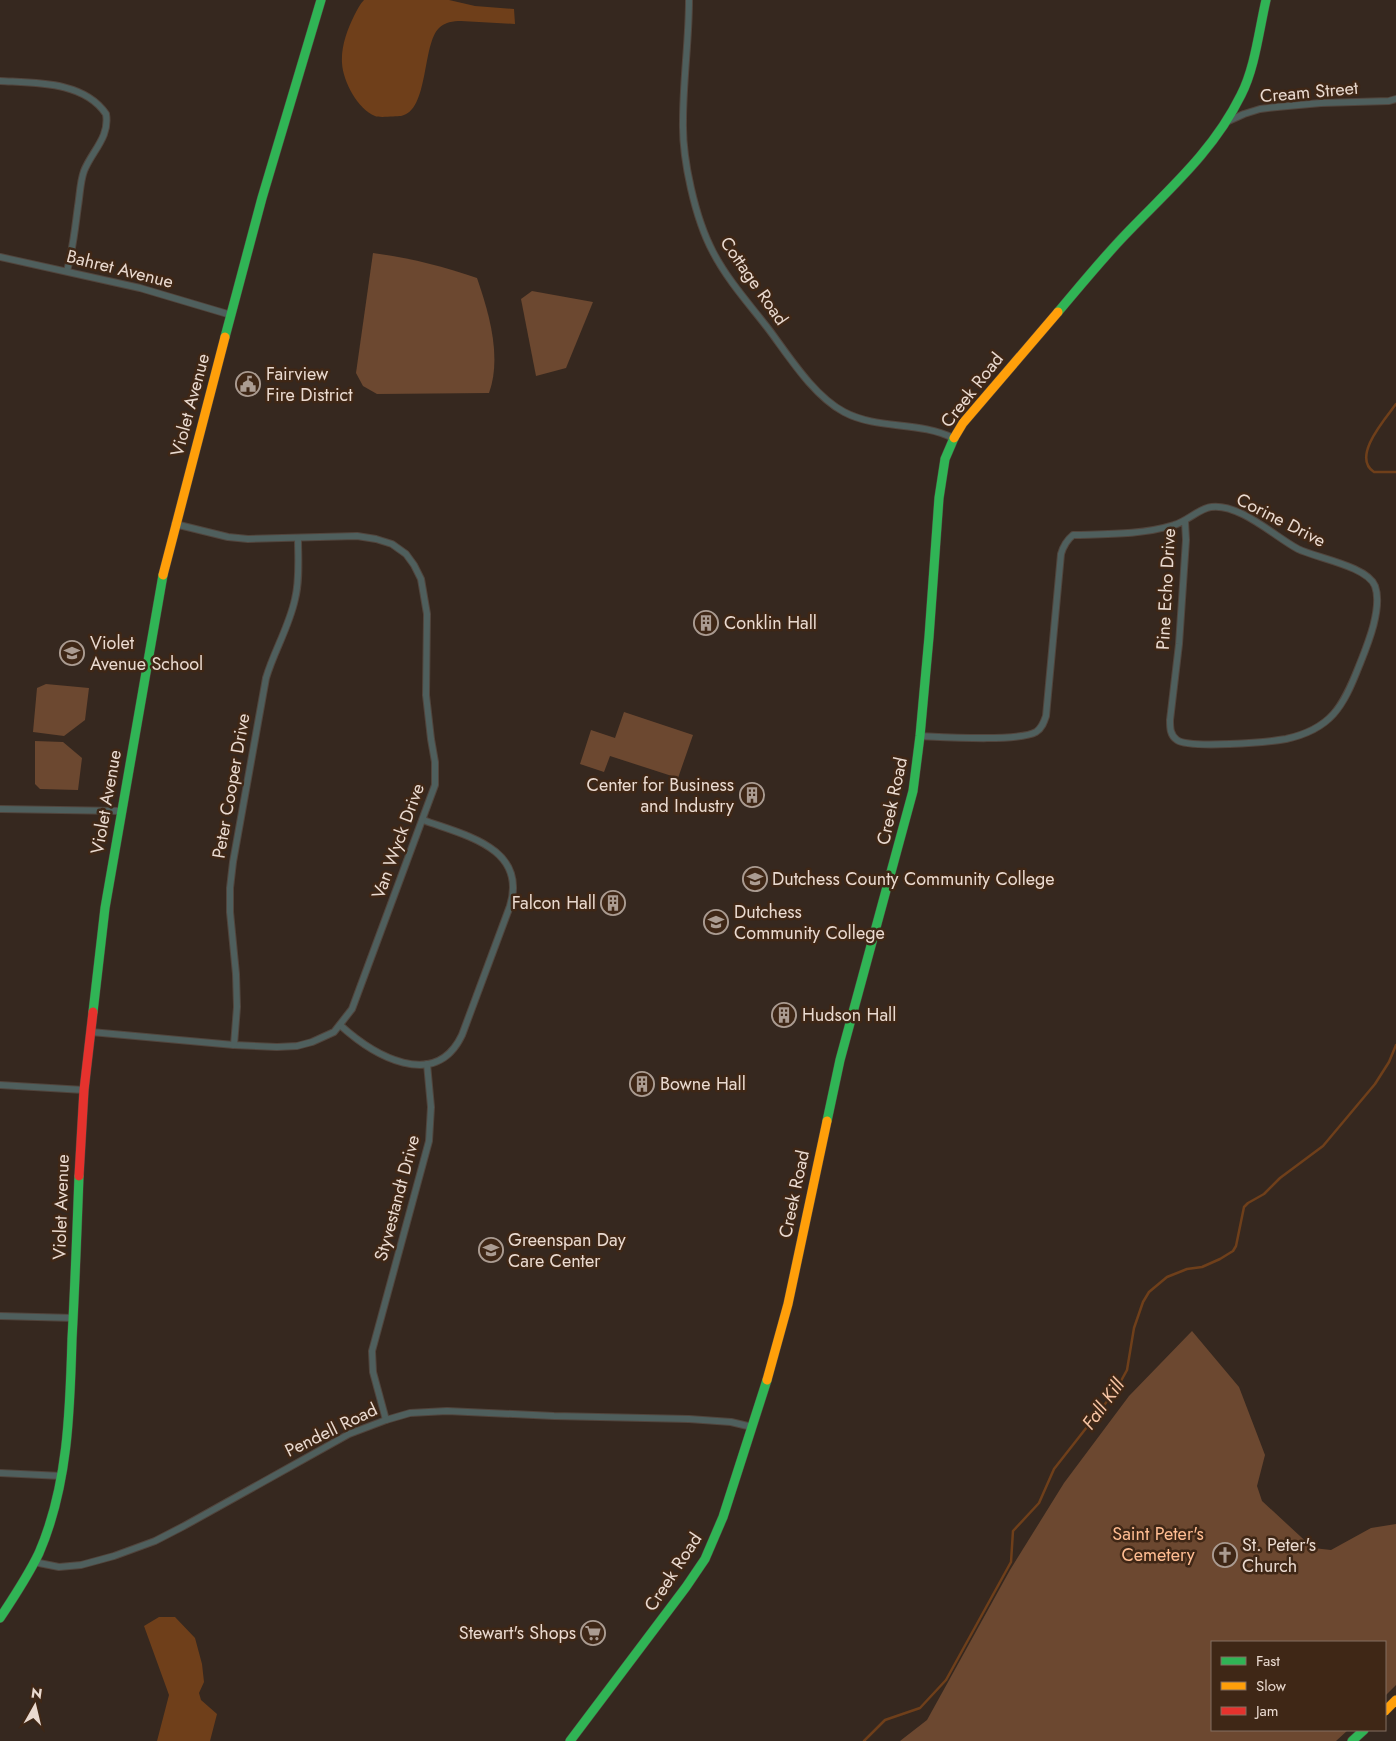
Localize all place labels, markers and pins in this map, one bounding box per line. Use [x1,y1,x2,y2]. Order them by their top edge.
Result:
place label: Fairview Fire District [266,361,353,408]
public building icon: Fairview Fire District [235,371,261,397]
building icon: Conklin Hall [693,610,719,636]
place label: Conklin Hall [724,610,817,636]
place label: Violet Avenue School [90,630,203,677]
school or university icon: Violet Avenue School [59,640,85,666]
place label: Center for Business and Industry [587,772,734,819]
building icon: Center for Business and Industry [739,782,765,808]
school or university icon: Dutchess County Community College [742,866,768,892]
place label: Dutchess County Community College [772,866,1055,892]
place label: Falcon Hall [512,890,596,916]
building icon: Falcon Hall [600,890,626,916]
place label: Dutchess Community College [734,899,885,946]
school or university icon: Dutchess Community College [703,909,729,935]
building icon: Hudson Hall [771,1002,797,1028]
place label: Hudson Hall [802,1002,896,1028]
building icon: Bowne Hall [629,1071,655,1097]
place label: Bowne Hall [660,1071,746,1097]
place label: Greenspan Day Care Center [508,1227,626,1274]
school or university icon: Greenspan Day Care Center [478,1237,504,1263]
place label: St. Peter's Church [1242,1532,1316,1579]
church icon: St. Peter's Church [1212,1542,1238,1568]
place label: Stewart's Shops [459,1620,576,1646]
supermarket icon: Stewart's Shops [580,1620,606,1646]

